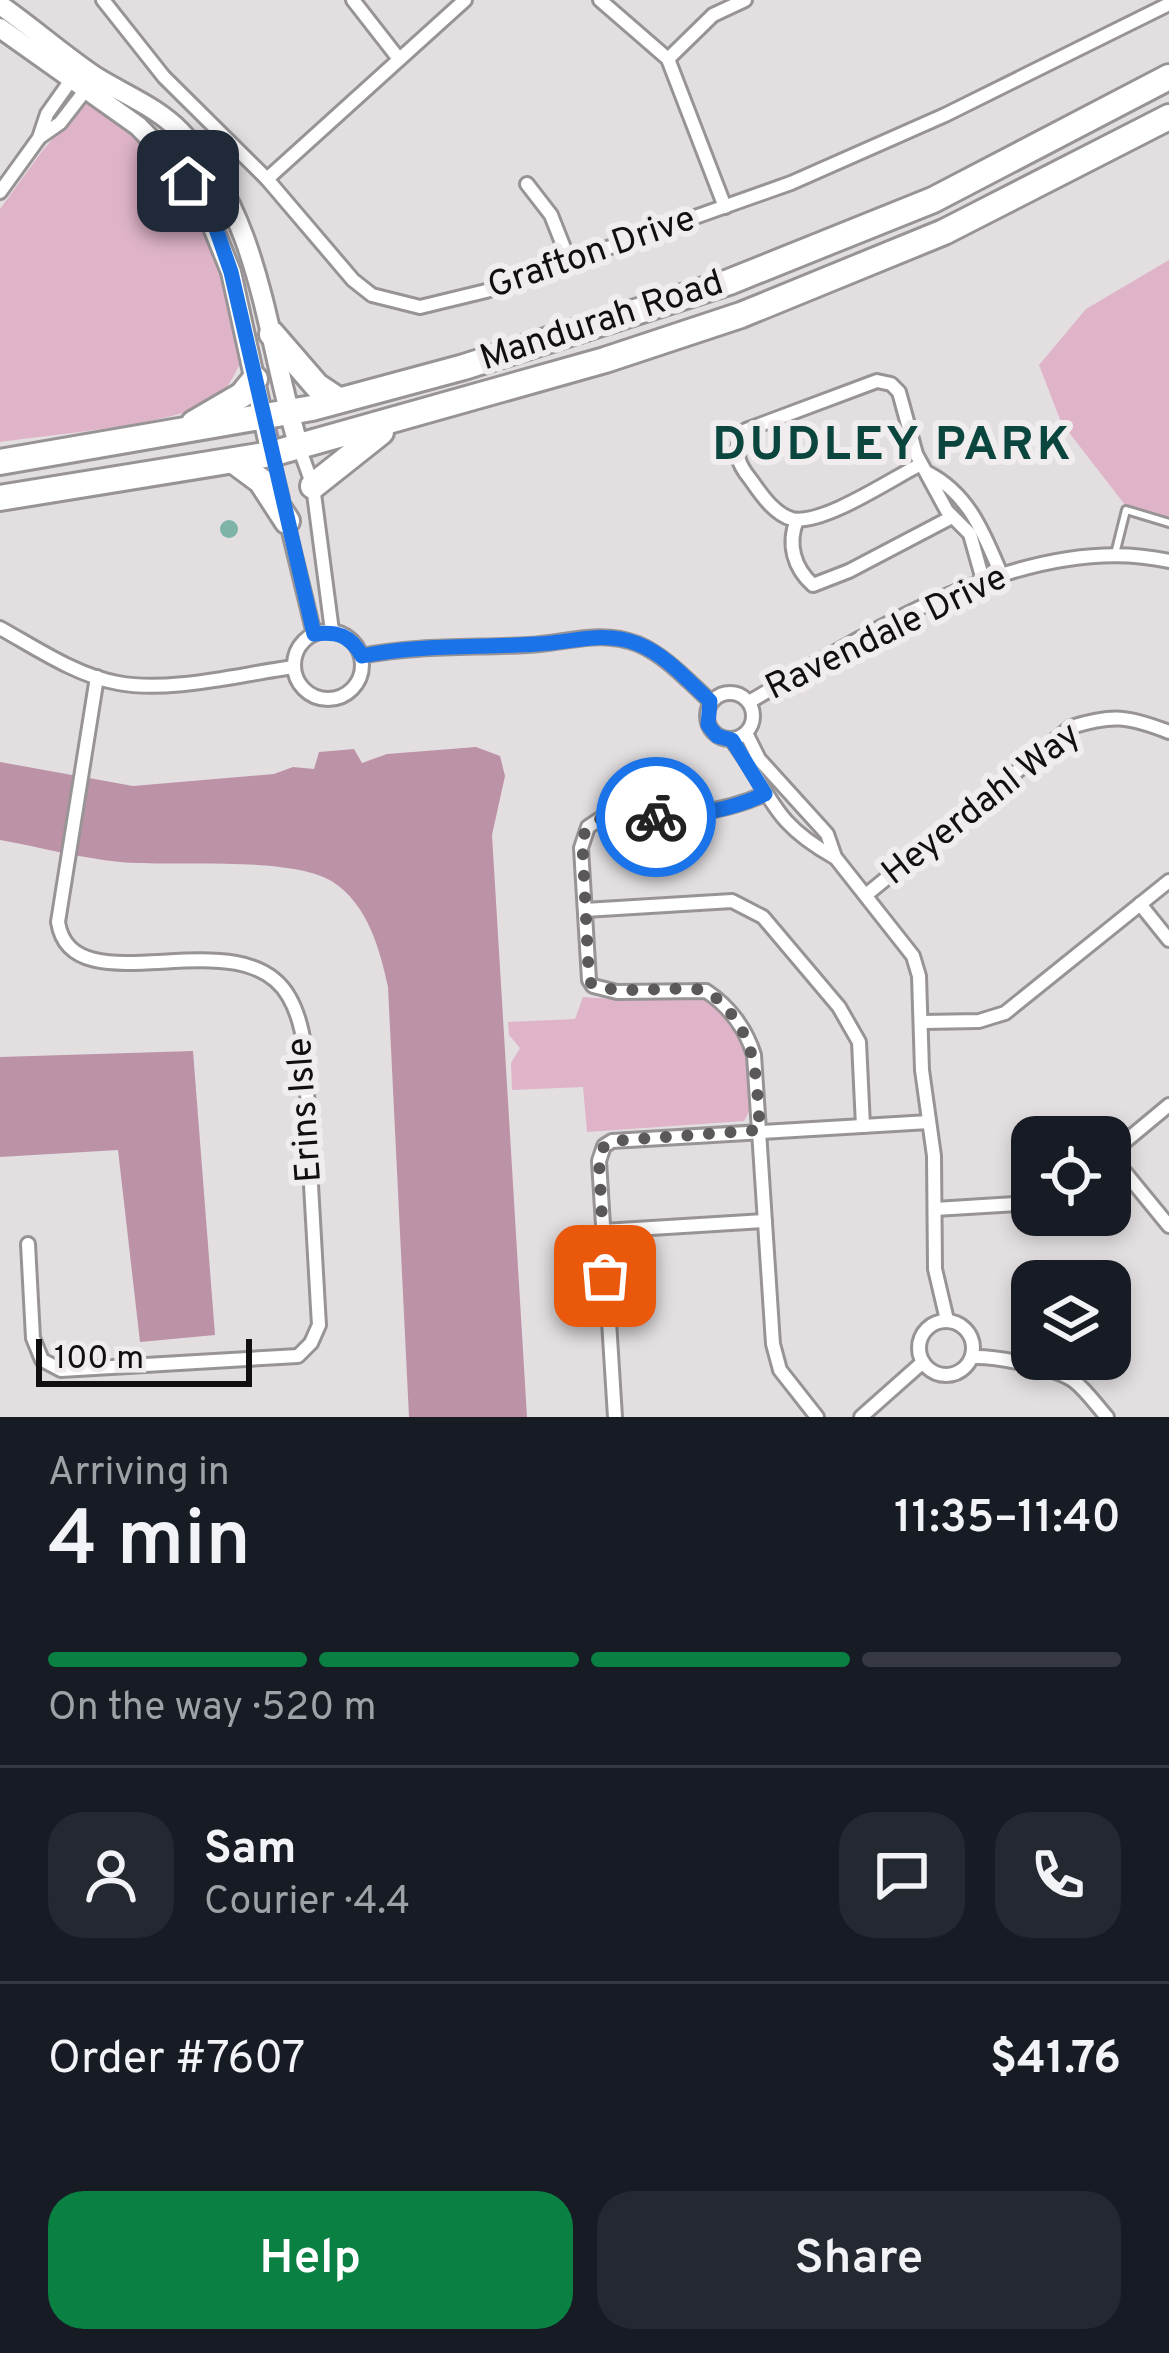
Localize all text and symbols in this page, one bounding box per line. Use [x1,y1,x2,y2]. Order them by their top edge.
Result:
pin [137,130,239,232]
icon: home [155,148,221,214]
street label: Grafton Drive [482,197,702,311]
street label: Mandurah Road [475,261,729,383]
district label: DUDLEY PARK [712,417,1074,477]
street label: Ravendale Drive [759,556,1015,712]
street label: Heyerdahl Way [873,713,1091,897]
courier [596,757,716,877]
icon: bike [623,784,689,850]
street label: Erins Isle [278,1036,334,1184]
map controls [1011,1116,1131,1380]
button: locate [1011,1116,1131,1236]
pin [554,1225,656,1327]
icon: bag [572,1243,638,1309]
button: layers [1011,1260,1131,1380]
scale bar [36,1333,252,1386]
text: 100 m [54,1339,144,1381]
text: Arriving in [48,1450,230,1499]
text: 11:35–11:40 [894,1491,1121,1548]
text: 4 min [48,1494,251,1593]
text: On the way · 520 m [48,1685,376,1734]
button: person [48,1812,174,1938]
button: chat [839,1812,965,1938]
button: phone [995,1812,1121,1938]
text: Sam [204,1822,296,1879]
text: Courier · 4.4 [204,1879,410,1928]
text: Order #7607 [48,2032,305,2089]
text: $41.76 [990,2032,1121,2089]
button: Help [48,2191,573,2329]
button: Share [597,2191,1121,2329]

